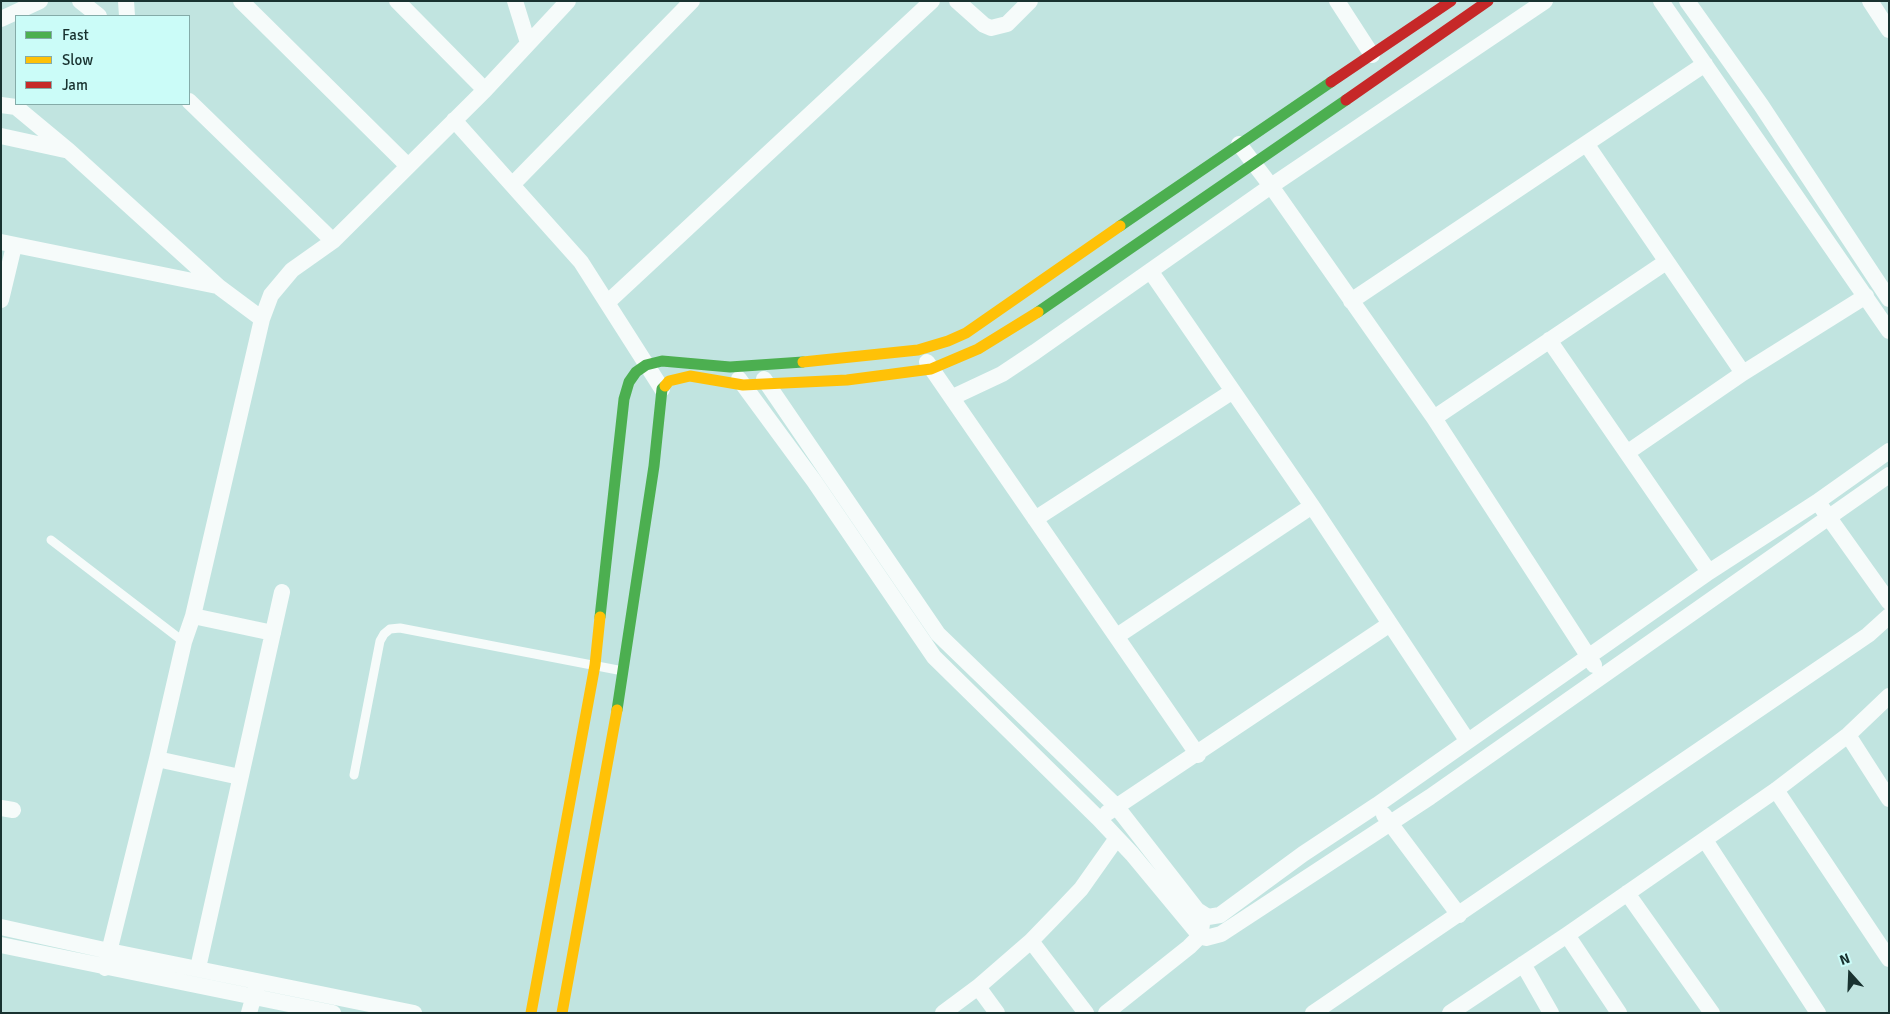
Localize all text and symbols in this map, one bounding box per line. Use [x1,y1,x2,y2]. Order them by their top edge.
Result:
legend [15,15,190,105]
text: Fast [62,26,89,44]
text: Slow [62,51,93,69]
text: Jam [62,76,88,94]
north arrow [1825,949,1875,999]
text: N [1837,950,1852,969]

